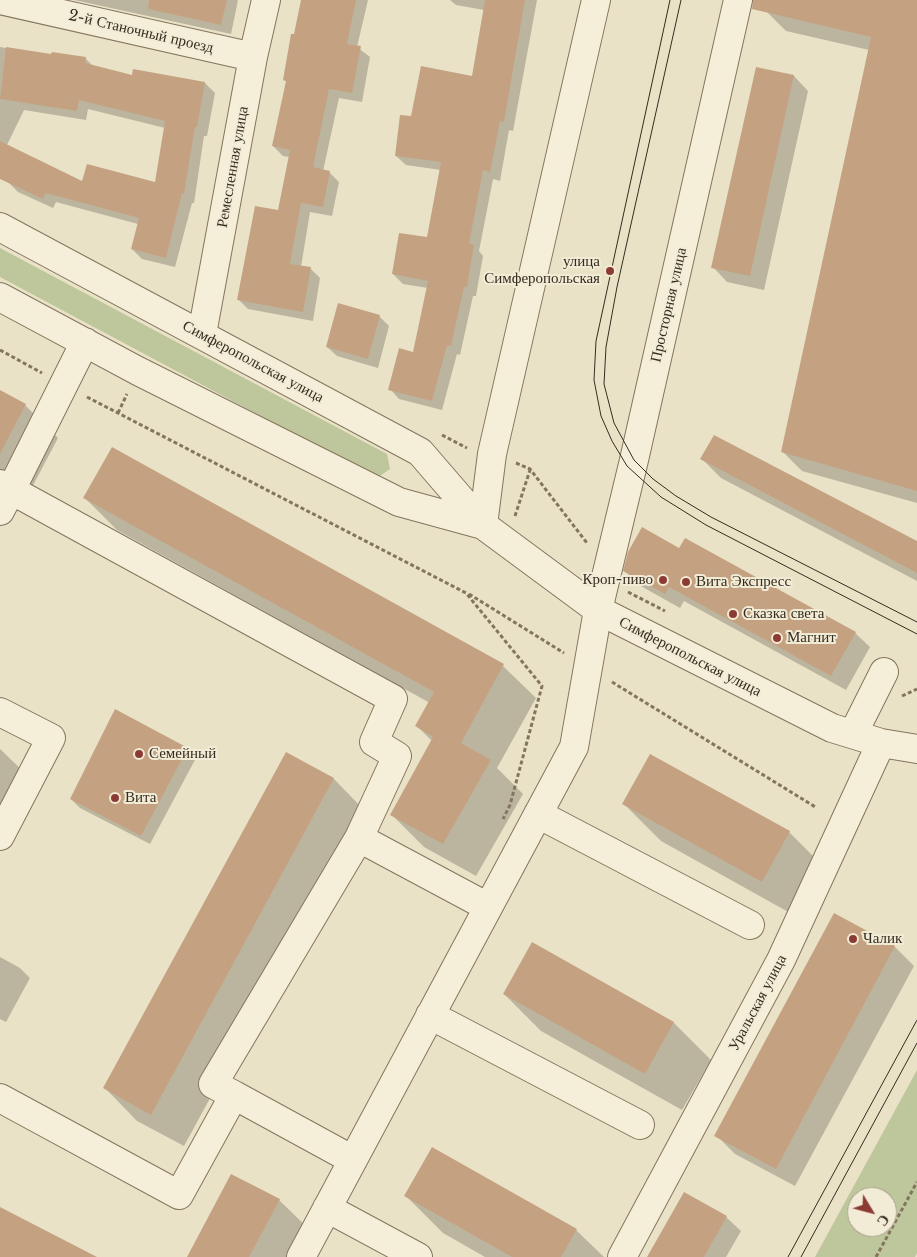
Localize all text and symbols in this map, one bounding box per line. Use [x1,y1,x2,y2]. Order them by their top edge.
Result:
street label: 2-й Станочный проезд [67,7,215,57]
street label: Ремесленная улица [213,105,253,229]
street label: Просторная улица [647,246,691,364]
place label: улица Симферопольская [484,253,600,288]
marker: улица Симферопольская [604,265,616,277]
street label: Симферопольская улица [179,317,327,407]
place label: Кроп-пиво [582,571,653,589]
place label: Вита Экспресс [696,573,791,591]
marker: Кроп-пиво [657,574,669,586]
marker: Вита Экспресс [680,576,692,588]
place label: Сказка света [743,605,824,623]
marker: Сказка света [727,608,739,620]
street label: Симферопольская улица [616,613,764,701]
place label: Магнит [787,629,836,647]
marker: Магнит [771,632,783,644]
place label: Семейный [149,745,216,763]
marker: Семейный [133,748,145,760]
place label: Вита [125,789,156,807]
marker: Вита [109,792,121,804]
place label: Чалик [863,930,902,948]
marker: Чалик [847,933,859,945]
street label: Уральская улица [725,952,791,1054]
north arrow [847,1187,897,1237]
text: С [873,1211,893,1230]

